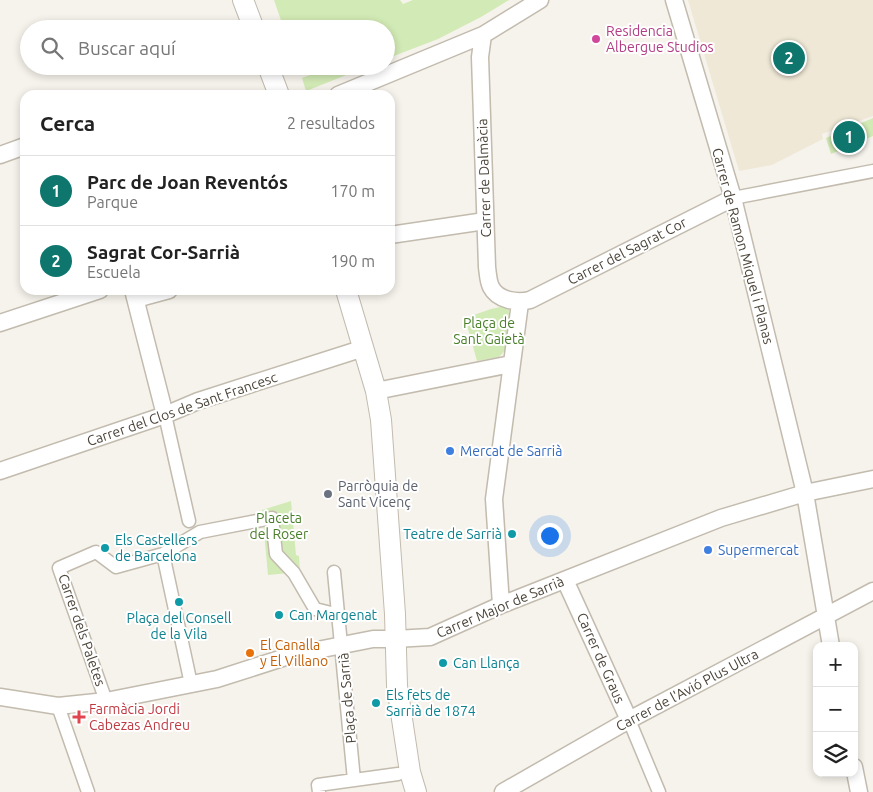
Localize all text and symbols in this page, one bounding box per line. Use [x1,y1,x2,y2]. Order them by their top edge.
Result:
search box [20,20,395,75]
place label: Residencia Albergue Studios [606,23,714,55]
marker: Residencia Albergue Studios [590,33,602,45]
icon: search [38,34,66,62]
text: Buscar aquí [78,37,176,59]
pin: 2 [773,39,805,77]
text: Cerca [40,111,95,135]
text: 2 resultados [287,114,375,132]
street label: Carrer de Dalmàcia [474,118,494,238]
pin: 1 [833,118,865,156]
street label: Carrer de Ramon Miquel i Planas [709,146,777,346]
text: Parc de Joan Reventós [87,171,288,193]
text: 1 [51,182,61,200]
text: 170 m [330,182,375,200]
text: Parque [87,193,138,211]
street label: Carrer del Sagrat Cor [565,214,690,288]
text: Sagrat Cor-Sarrià [87,241,240,263]
text: 2 [51,252,61,270]
text: 190 m [330,252,375,270]
text: Escuela [87,263,141,281]
park label: Plaça de Sant Gaietà [453,315,525,347]
street label: Carrer del Clos de Sant Francesc [85,369,280,449]
place label: Mercat de Sarrià [460,443,562,459]
marker: Mercat de Sarrià [444,445,456,457]
place label: Parròquia de Sant Vicenç [338,478,418,510]
marker: Parròquia de Sant Vicenç [322,488,334,500]
park label: Placeta del Roser [250,510,309,542]
your location [537,523,563,549]
place label: Teatre de Sarrià [403,526,502,542]
marker: Teatre de Sarrià [506,528,518,540]
place label: Els Castellers de Barcelona [115,532,197,564]
marker: Els Castellers de Barcelona [99,542,111,554]
place label: Supermercat [718,542,799,558]
marker: Supermercat [702,544,714,556]
street label: Carrer dels Paletes [55,572,109,688]
street label: Carrer Major de Sarrià [434,573,566,641]
marker: Plaça del Consell de la Vila [173,596,185,608]
place label: Can Margenat [289,607,378,623]
marker: Can Margenat [273,609,285,621]
place label: Plaça del Consell de la Vila [127,610,232,642]
street label: Carrer de Graus [574,610,628,706]
place label: El Canalla y El Villano [260,637,328,669]
map controls [813,642,858,777]
button: + [813,642,858,687]
street label: Carrer de l'Avió Plus Ultra [613,646,761,734]
marker: El Canalla y El Villano [244,647,256,659]
street label: Plaça de Sarrià [335,652,359,744]
place label: Can Llança [453,655,520,671]
marker: Can Llança [437,657,449,669]
place label: Els fets de Sarrià de 1874 [386,687,476,719]
button: − [813,687,858,732]
marker: Els fets de Sarrià de 1874 [370,697,382,709]
place label: Farmàcia Jordi Cabezas Andreu [89,701,190,733]
marker: Farmàcia Jordi Cabezas Andreu [73,711,85,723]
button: layers [813,732,858,777]

